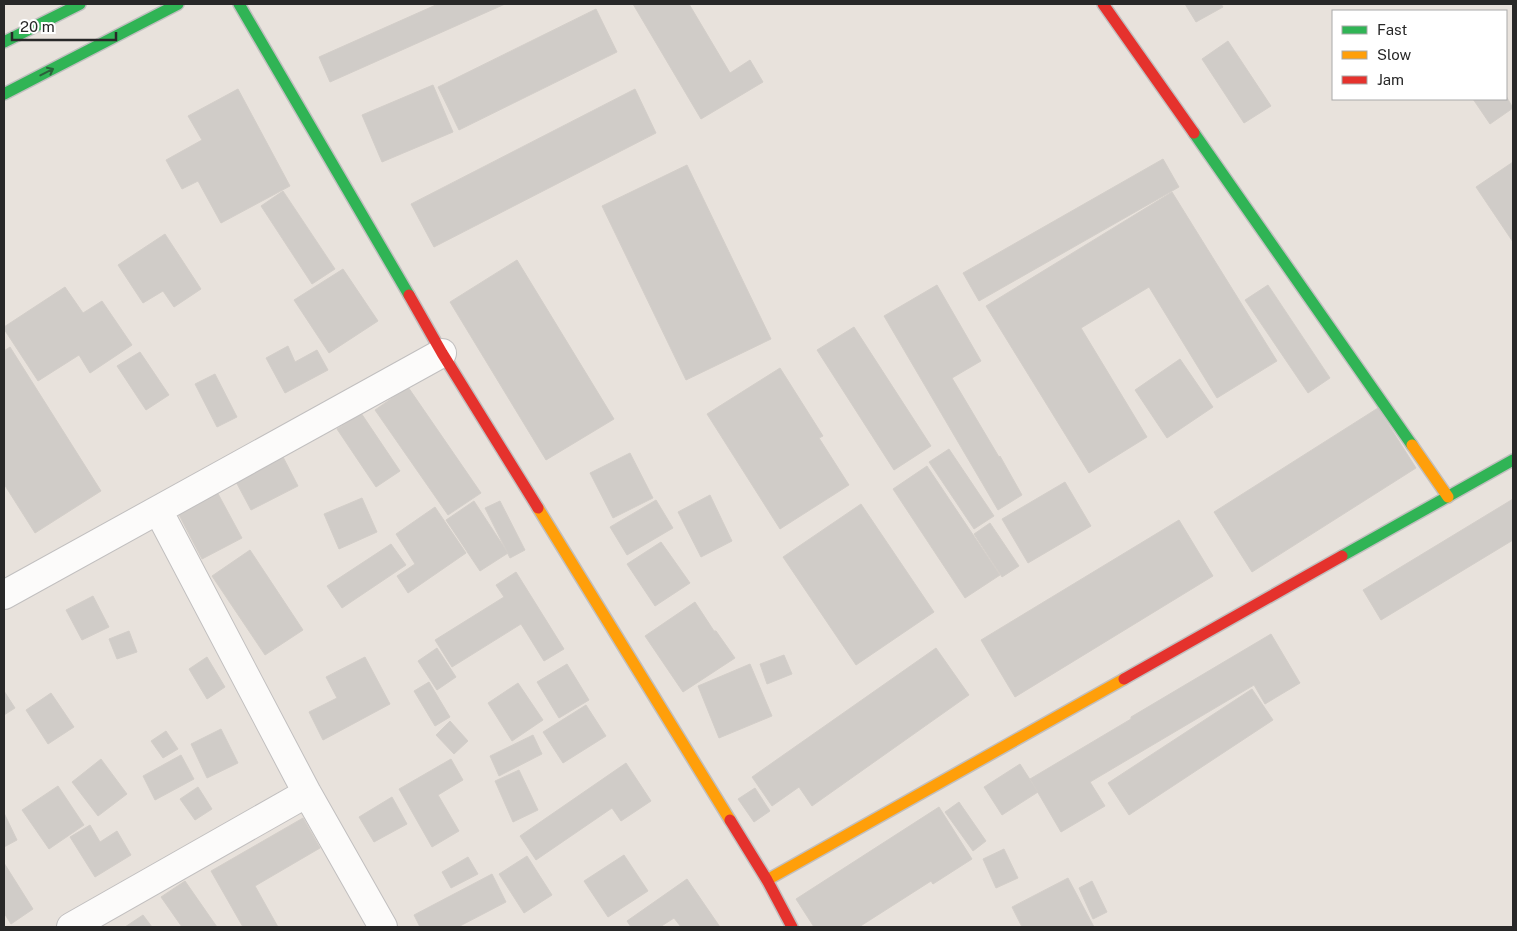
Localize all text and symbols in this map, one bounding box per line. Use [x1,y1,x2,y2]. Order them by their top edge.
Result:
scale bar [12,10,116,42]
legend [1332,10,1507,100]
text: 20 m [20,18,55,35]
text: Fast [1377,21,1407,38]
text: Slow [1377,46,1412,63]
one-way arrow [39,67,54,76]
text: Jam [1377,71,1404,88]

